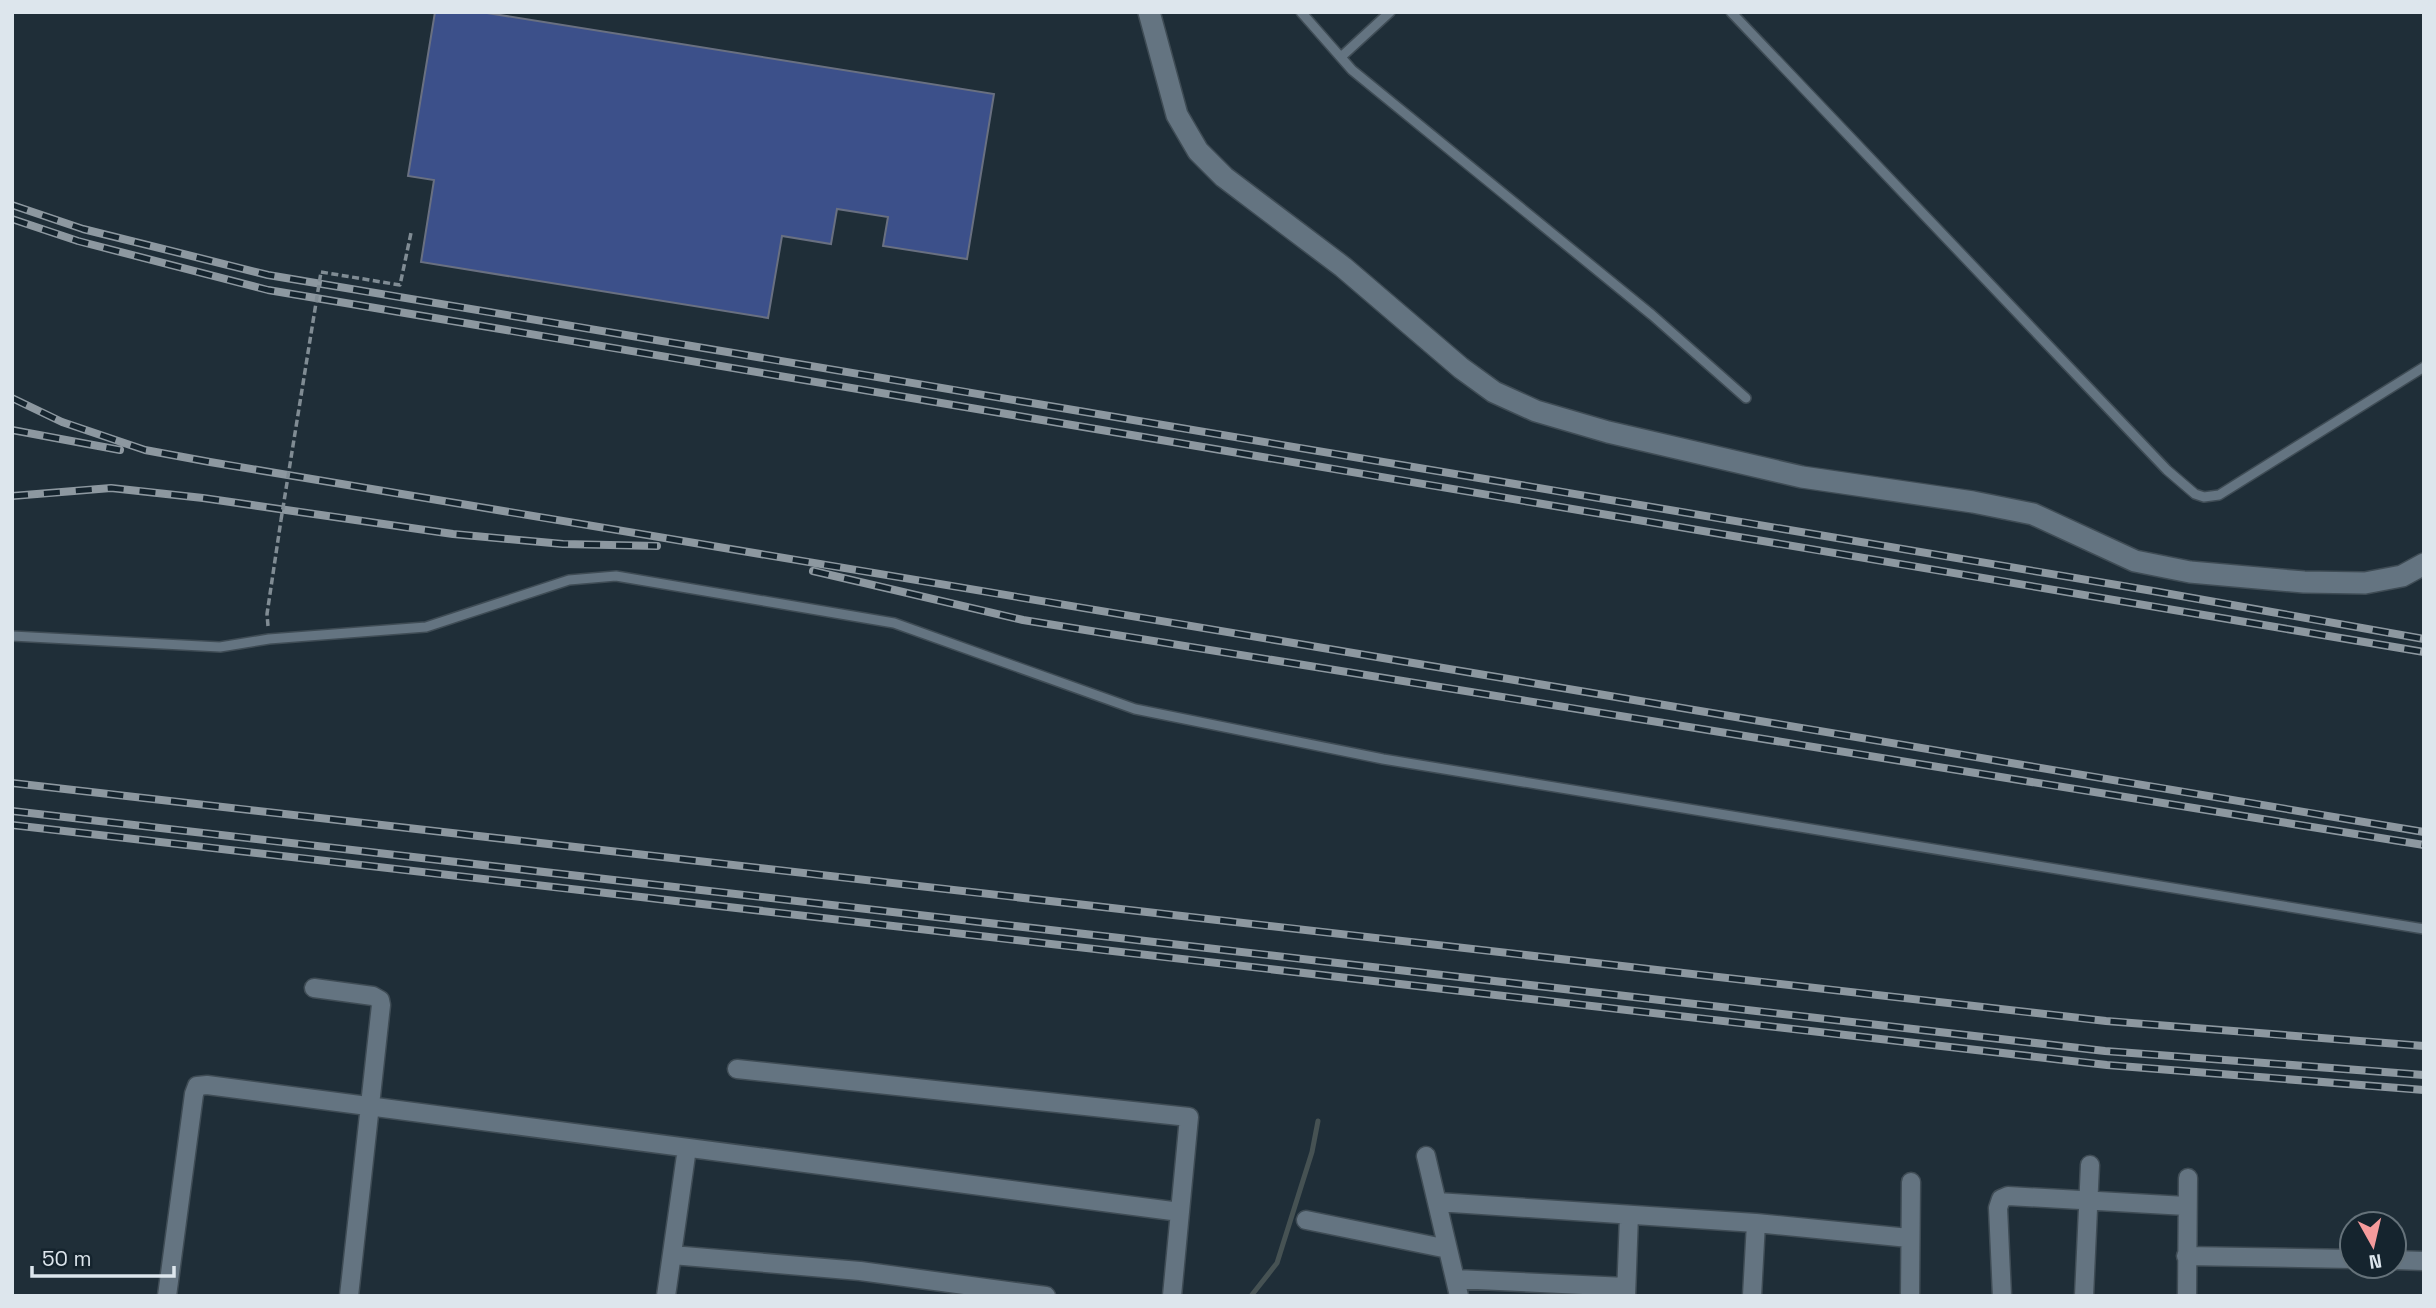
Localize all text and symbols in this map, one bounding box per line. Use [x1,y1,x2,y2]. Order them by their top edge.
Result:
north arrow [2338,1210,2408,1280]
scale bar [32,1234,173,1278]
text: 50 m [42,1245,92,1272]
text: N [2367,1248,2383,1275]

